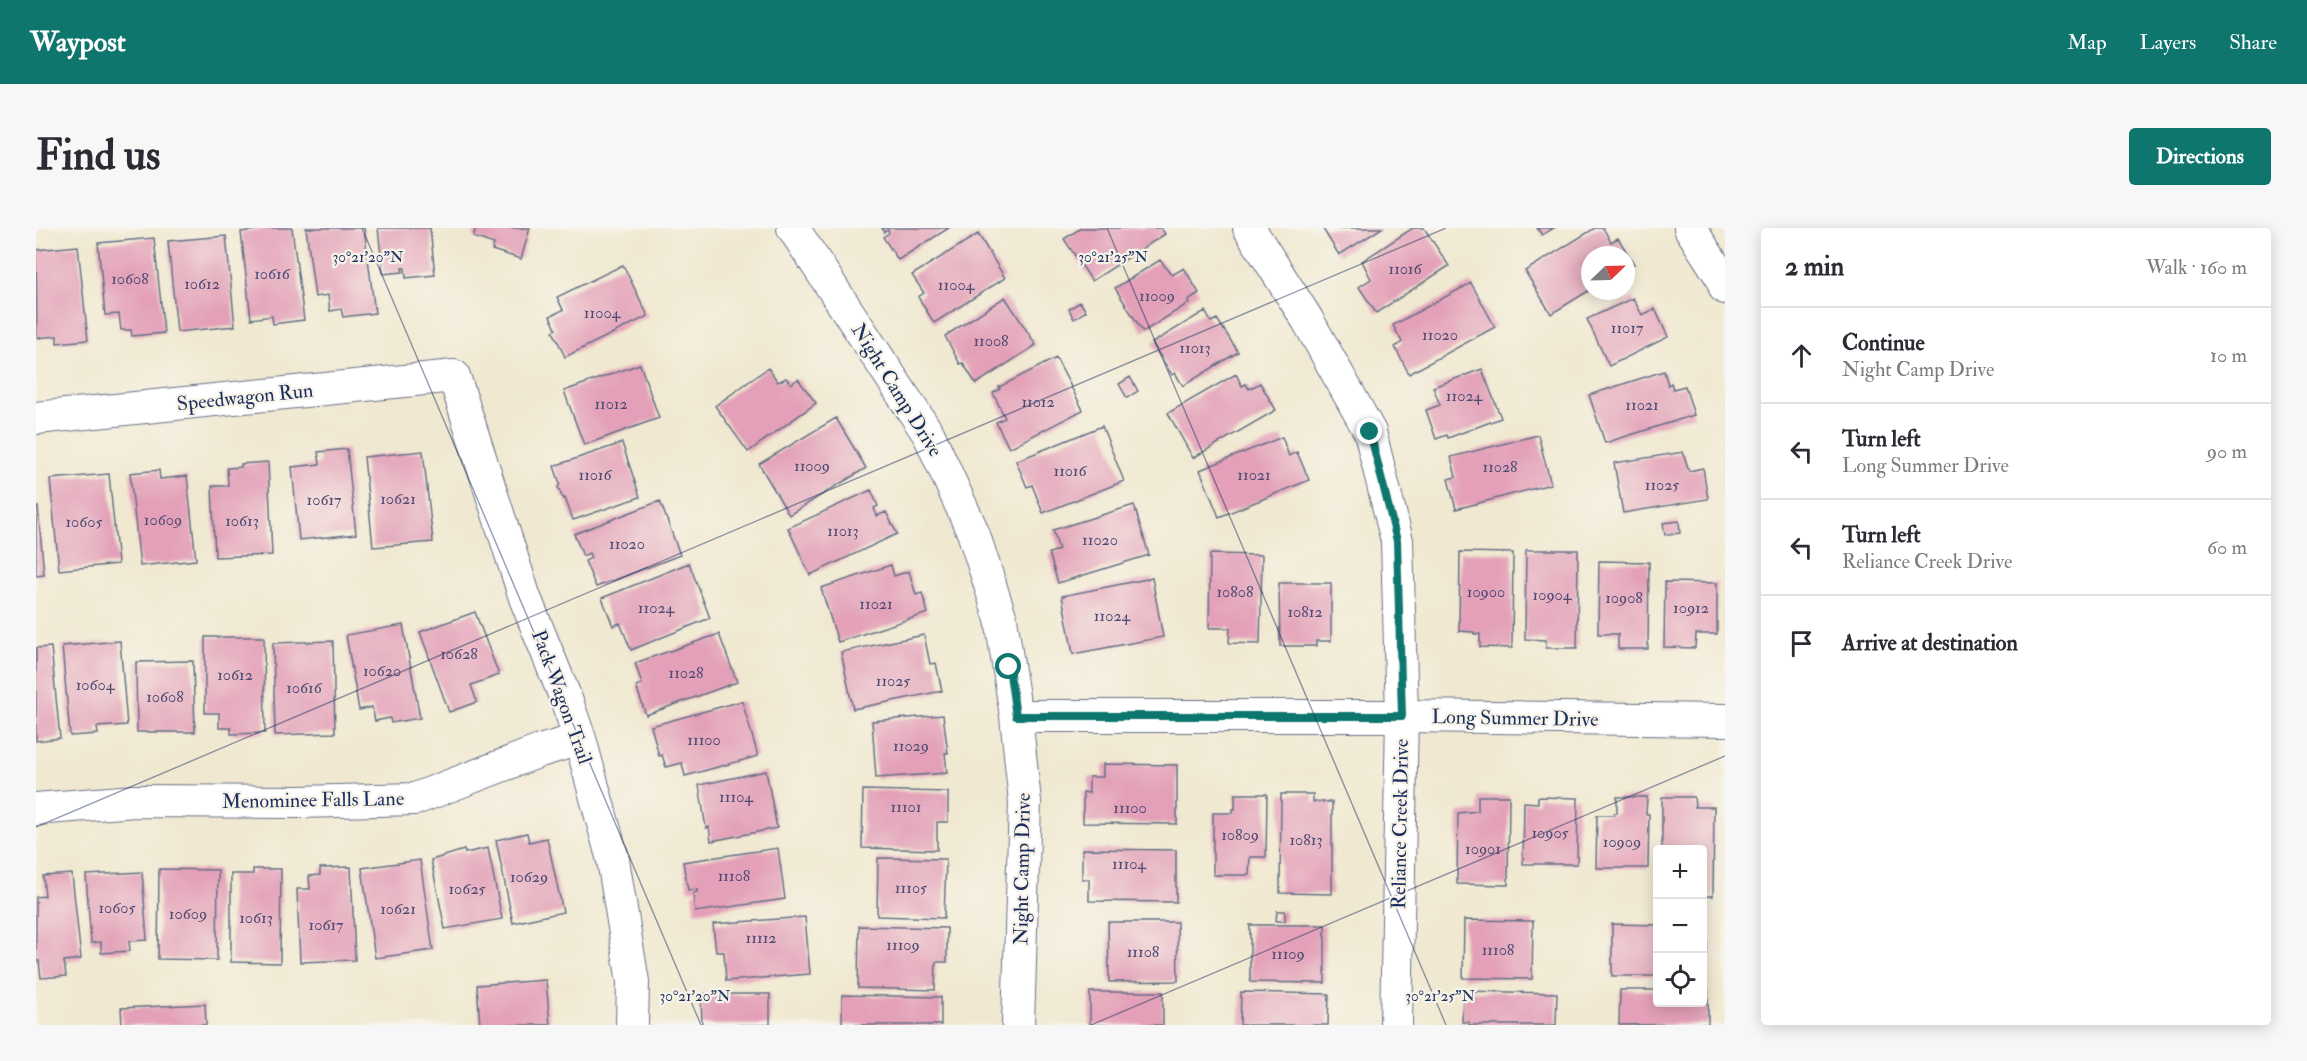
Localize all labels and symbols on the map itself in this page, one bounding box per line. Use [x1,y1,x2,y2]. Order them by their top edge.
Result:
north arrow [1581,246,1635,300]
text: 30°21'20"N [333,248,404,267]
text: 30°21'25"N [1078,248,1148,267]
house number: 11016 [1388,259,1423,279]
house number: 10616 [254,264,291,284]
house number: 10608 [111,269,149,289]
house number: 10612 [184,274,220,294]
house number: 11004 [938,275,976,295]
house number: 11009 [1139,286,1175,306]
house number: 11004 [584,303,622,323]
house number: 11017 [1611,318,1644,338]
street label: Night Camp Drive [845,319,948,462]
house number: 11020 [1422,325,1458,345]
house number: 11008 [973,331,1009,351]
house number: 11013 [1179,338,1211,358]
street label: Speedwagon Run [176,377,315,418]
house number: 11024 [1446,386,1484,406]
house number: 11012 [1021,392,1055,412]
house number: 11012 [594,394,628,414]
house number: 11021 [1625,395,1659,415]
route end [1356,418,1382,444]
house number: 11009 [794,456,830,476]
house number: 11028 [1482,457,1518,477]
house number: 11016 [1053,461,1088,481]
house number: 11016 [578,465,613,485]
house number: 11021 [1237,465,1271,485]
house number: 11025 [1645,475,1679,495]
house number: 10621 [380,489,416,509]
house number: 10617 [307,490,342,510]
house number: 10609 [144,510,182,530]
house number: 10613 [225,511,259,531]
house number: 10605 [65,512,103,532]
house number: 11013 [827,521,859,541]
house number: 11020 [1082,530,1118,550]
house number: 11020 [609,534,645,554]
house number: 10808 [1216,582,1254,602]
house number: 10900 [1467,582,1505,602]
house number: 10904 [1533,585,1573,605]
house number: 10908 [1605,588,1643,608]
house number: 11021 [859,594,893,614]
house number: 11024 [638,598,676,618]
house number: 10912 [1673,598,1709,618]
house number: 10812 [1287,602,1323,622]
house number: 11024 [1094,606,1132,626]
street label: Pack Wagon Trail [526,627,598,767]
house number: 10628 [440,644,478,664]
route start [995,653,1021,679]
house number: 10620 [363,661,401,681]
house number: 11028 [668,663,704,683]
house number: 10612 [217,665,253,685]
house number: 11025 [876,671,910,691]
house number: 10604 [76,675,116,695]
house number: 10616 [286,678,323,698]
house number: 10608 [146,687,184,707]
street label: Long Summer Drive [1431,704,1599,732]
house number: 11100 [687,730,721,750]
house number: 11029 [893,736,929,756]
street label: Reliance Creek Drive [1386,739,1414,909]
street label: Menominee Falls Lane [222,786,404,814]
house number: 11104 [719,787,754,807]
street label: Night Camp Drive [1008,793,1037,945]
house number: 11101 [891,797,921,817]
house number: 11100 [1113,798,1147,818]
house number: 10905 [1531,823,1569,843]
house number: 10809 [1221,825,1259,845]
house number: 10813 [1289,830,1323,850]
house number: 10909 [1603,832,1641,852]
house number: 10901 [1465,839,1501,859]
house number: 11104 [1112,854,1147,874]
house number: 11108 [718,866,751,886]
house number: 10629 [510,867,548,887]
house number: 11105 [895,878,927,898]
house number: 10625 [449,879,485,899]
house number: 10605 [98,898,136,918]
house number: 10621 [380,899,416,919]
house number: 10609 [169,904,207,924]
house number: 10613 [239,908,273,928]
house number: 10617 [309,915,344,935]
house number: 11112 [746,928,776,948]
house number: 11109 [886,935,920,955]
house number: 11108 [1482,940,1515,960]
house number: 11108 [1127,942,1160,962]
house number: 11109 [1271,944,1305,964]
text: 30°21'20"N [660,987,731,1006]
text: 30°21'25"N [1405,987,1475,1006]

